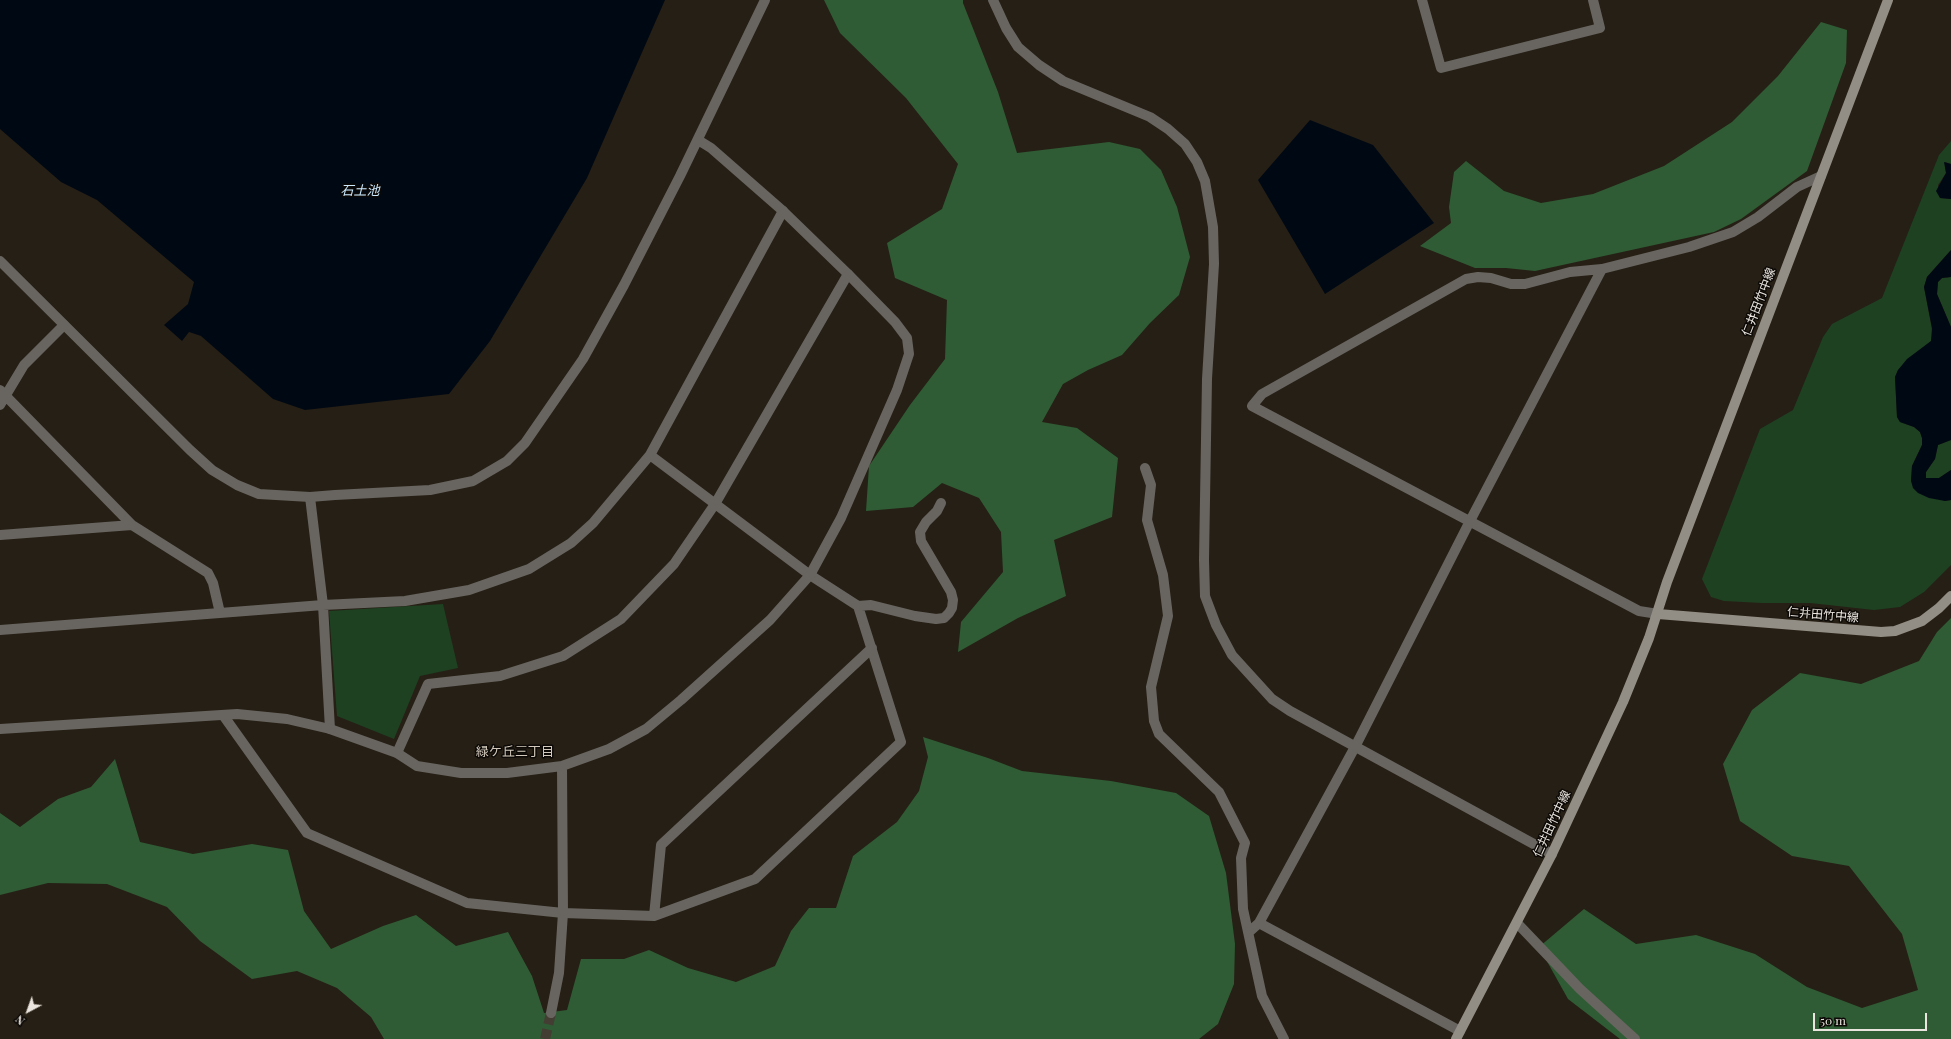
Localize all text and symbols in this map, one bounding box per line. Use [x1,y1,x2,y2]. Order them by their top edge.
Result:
water label: 石土池 [341,183,379,199]
street label: 仁井田竹中線 [1739,266,1779,338]
street label: 仁井田竹中線 [1787,605,1859,625]
district label: 緑ケ丘三丁目 [476,744,554,760]
street label: 仁井田竹中線 [1530,788,1574,860]
north arrow [8,991,48,1031]
scale bar [1815,1005,1929,1031]
text: N [12,1012,28,1029]
text: 50 m [1820,1012,1846,1028]

